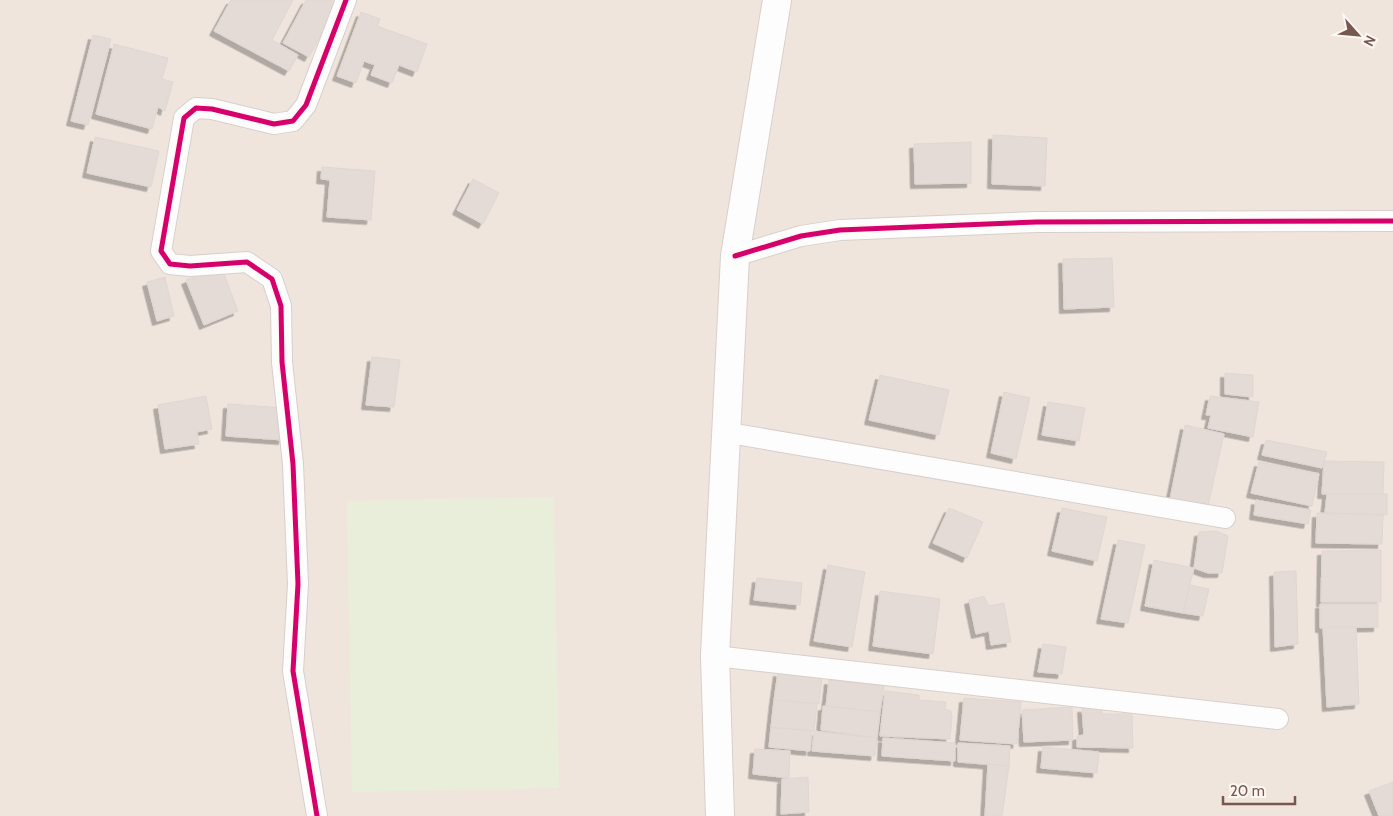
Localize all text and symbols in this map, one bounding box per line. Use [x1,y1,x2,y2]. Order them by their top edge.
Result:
north arrow [1333,10,1383,60]
text: N [1359,32,1380,49]
scale bar [1223,774,1296,806]
text: 20 m [1230,782,1265,800]

